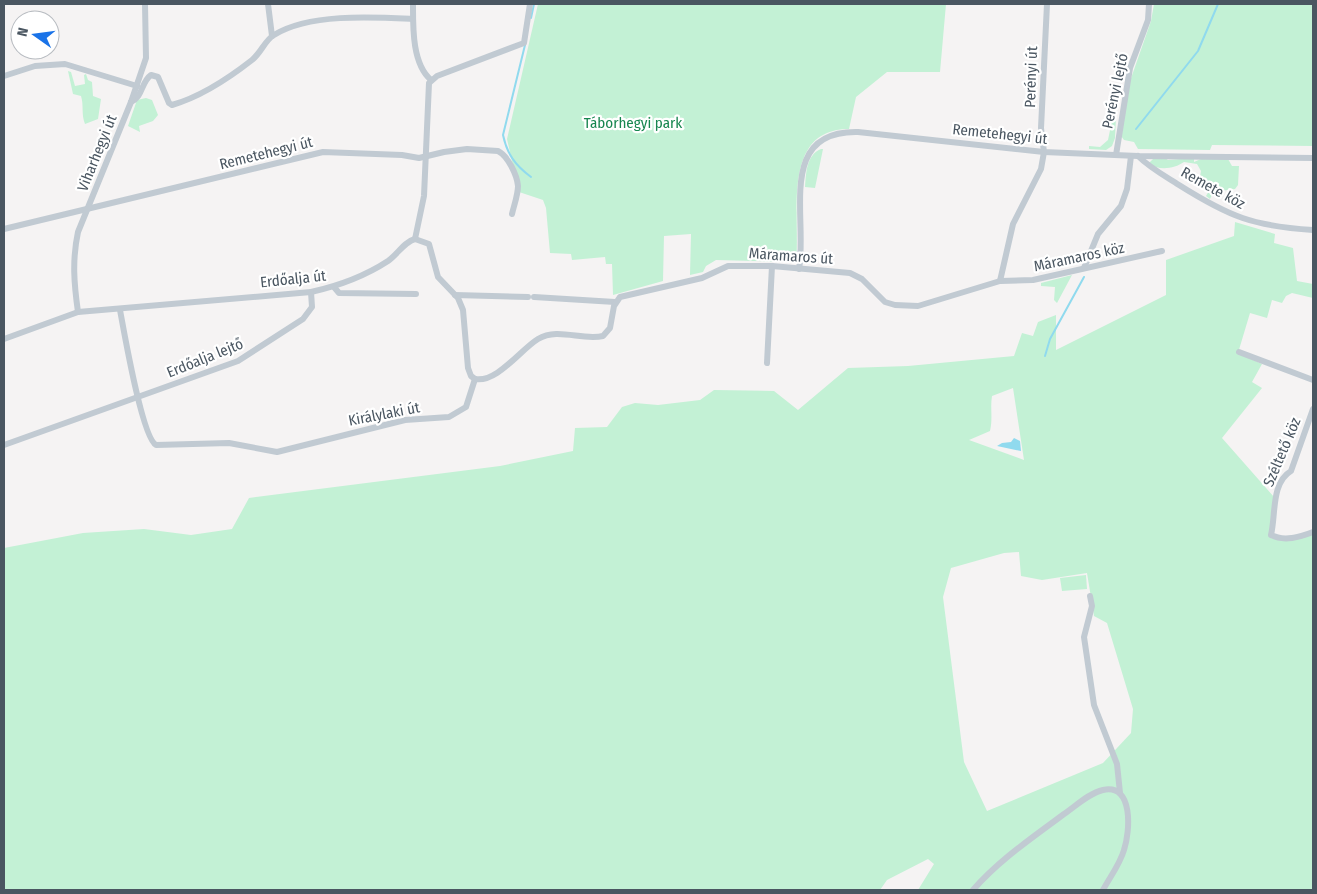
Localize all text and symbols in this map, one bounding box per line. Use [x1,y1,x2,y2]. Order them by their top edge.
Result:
north arrow [10,10,60,60]
text: N [14,26,32,38]
street label: Perényi út [1021,46,1041,108]
street label: Perényi lejtő [1098,52,1132,130]
street label: Viharhegyi út [73,112,121,194]
park label: Táborhegyi park [584,114,682,132]
street label: Remetehegyi út [952,120,1049,148]
street label: Remetehegyi út [217,133,315,173]
street label: Remete köz [1178,163,1248,213]
street label: Máramaros köz [1032,239,1126,275]
street label: Máramaros út [748,244,834,268]
street label: Erdőalja út [259,267,327,291]
street label: Erdőalja lejtő [164,334,246,382]
street label: Királylaki út [347,398,421,430]
street label: Széltető köz [1259,415,1305,489]

